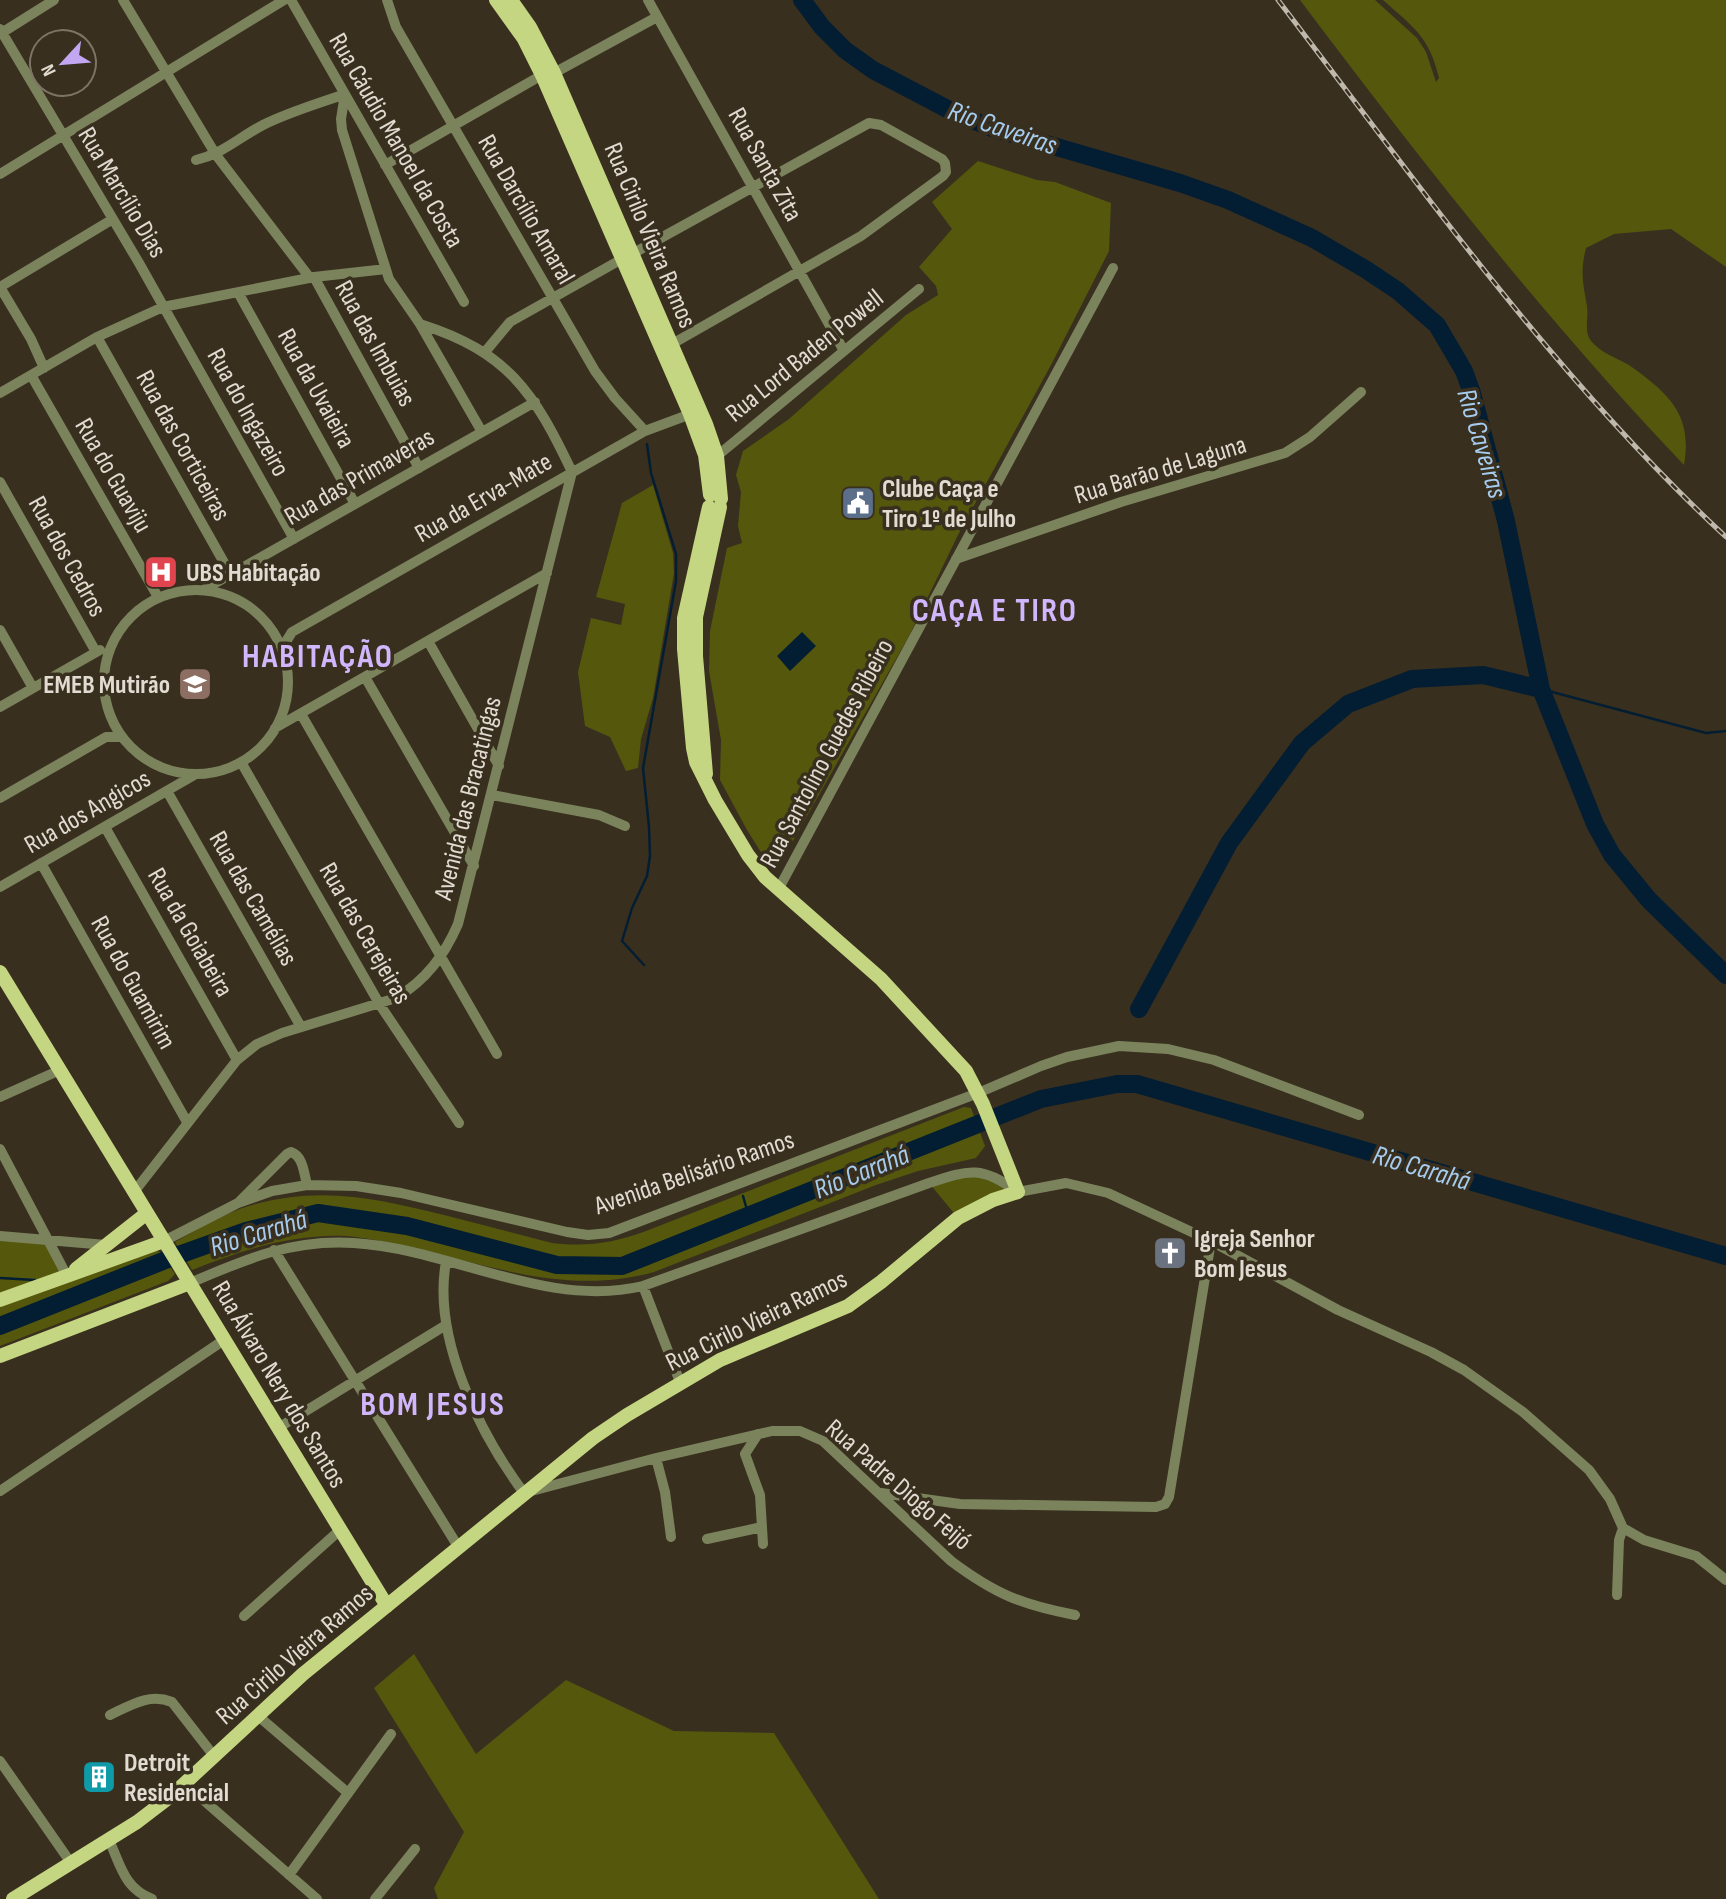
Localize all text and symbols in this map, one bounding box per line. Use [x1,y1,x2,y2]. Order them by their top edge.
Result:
north arrow [28,28,98,98]
street label: Rua Cáudio Manoel da Costa [322,28,470,254]
text: N [37,60,62,79]
water label: Rio Caveiras [944,94,1061,162]
street label: Rua Santa Zita [721,103,809,227]
street label: Rua Marcílio Dias [71,122,173,264]
street label: Rua Darcílio Amaral [470,130,581,290]
street label: Rua Cirilo Vieira Ramos [597,138,703,333]
street label: Rua das Imbuias [327,275,422,412]
street label: Rua Lord Baden Powell [720,283,890,429]
street label: Rua da Uvaieira [270,324,361,454]
street label: Rua do Ingazeiro [200,343,295,482]
street label: Rua das Corticeiras [129,365,237,526]
water label: Rio Caveiras [1449,385,1514,502]
street label: Rua do Guaviju [68,413,158,538]
street label: Rua das Primaveras [279,422,440,533]
street label: Rua Barão de Laguna [1071,430,1250,511]
street label: Rua da Erva-Mate [410,447,558,550]
place label: Clube Caça e Tiro 1º de Julho [882,474,1016,535]
public building icon: Clube Caça e Tiro 1º de Julho [839,484,877,522]
street label: Rua dos Cedros [21,491,112,622]
hospital icon: UBS Habitação [142,553,180,591]
place label: UBS Habitação [186,558,321,589]
district label: CAÇA E TIRO [912,591,1078,631]
street label: Rua Santolino Guedes Ribeiro [754,634,901,873]
district label: HABITAÇÃO [242,637,394,677]
school or university icon: EMEB Mutirão [176,665,214,703]
place label: EMEB Mutirão [43,670,170,701]
street label: Avenida das Bracatingas [428,694,509,904]
street label: Rua dos Angicos [19,764,156,861]
street label: Rua das Camélias [202,826,304,972]
street label: Rua das Cerejeiras [312,858,418,1010]
street label: Rua da Goiabeira [140,863,239,1003]
street label: Rua do Guamirim [83,911,182,1055]
street label: Avenida Belisário Ramos [590,1125,798,1222]
water label: Rio Carahá [809,1138,915,1206]
water label: Rio Carahá [1369,1139,1475,1198]
water label: Rio Carahá [206,1203,312,1264]
place label: Igreja Senhor Bom Jesus [1194,1224,1315,1285]
church icon: Igreja Senhor Bom Jesus [1151,1234,1189,1272]
street label: Rua Cirilo Vieira Ramos [661,1264,852,1379]
street label: Rua Álvaro Nery dos Santos [205,1276,353,1494]
district label: BOM JESUS [360,1385,506,1425]
street label: Rua Padre Diogo Feijó [818,1413,978,1557]
street label: Rua Cirilo Vieira Ramos [210,1578,380,1732]
place label: Detroit Residencial [124,1748,229,1809]
building icon: Detroit Residencial [80,1758,118,1796]

